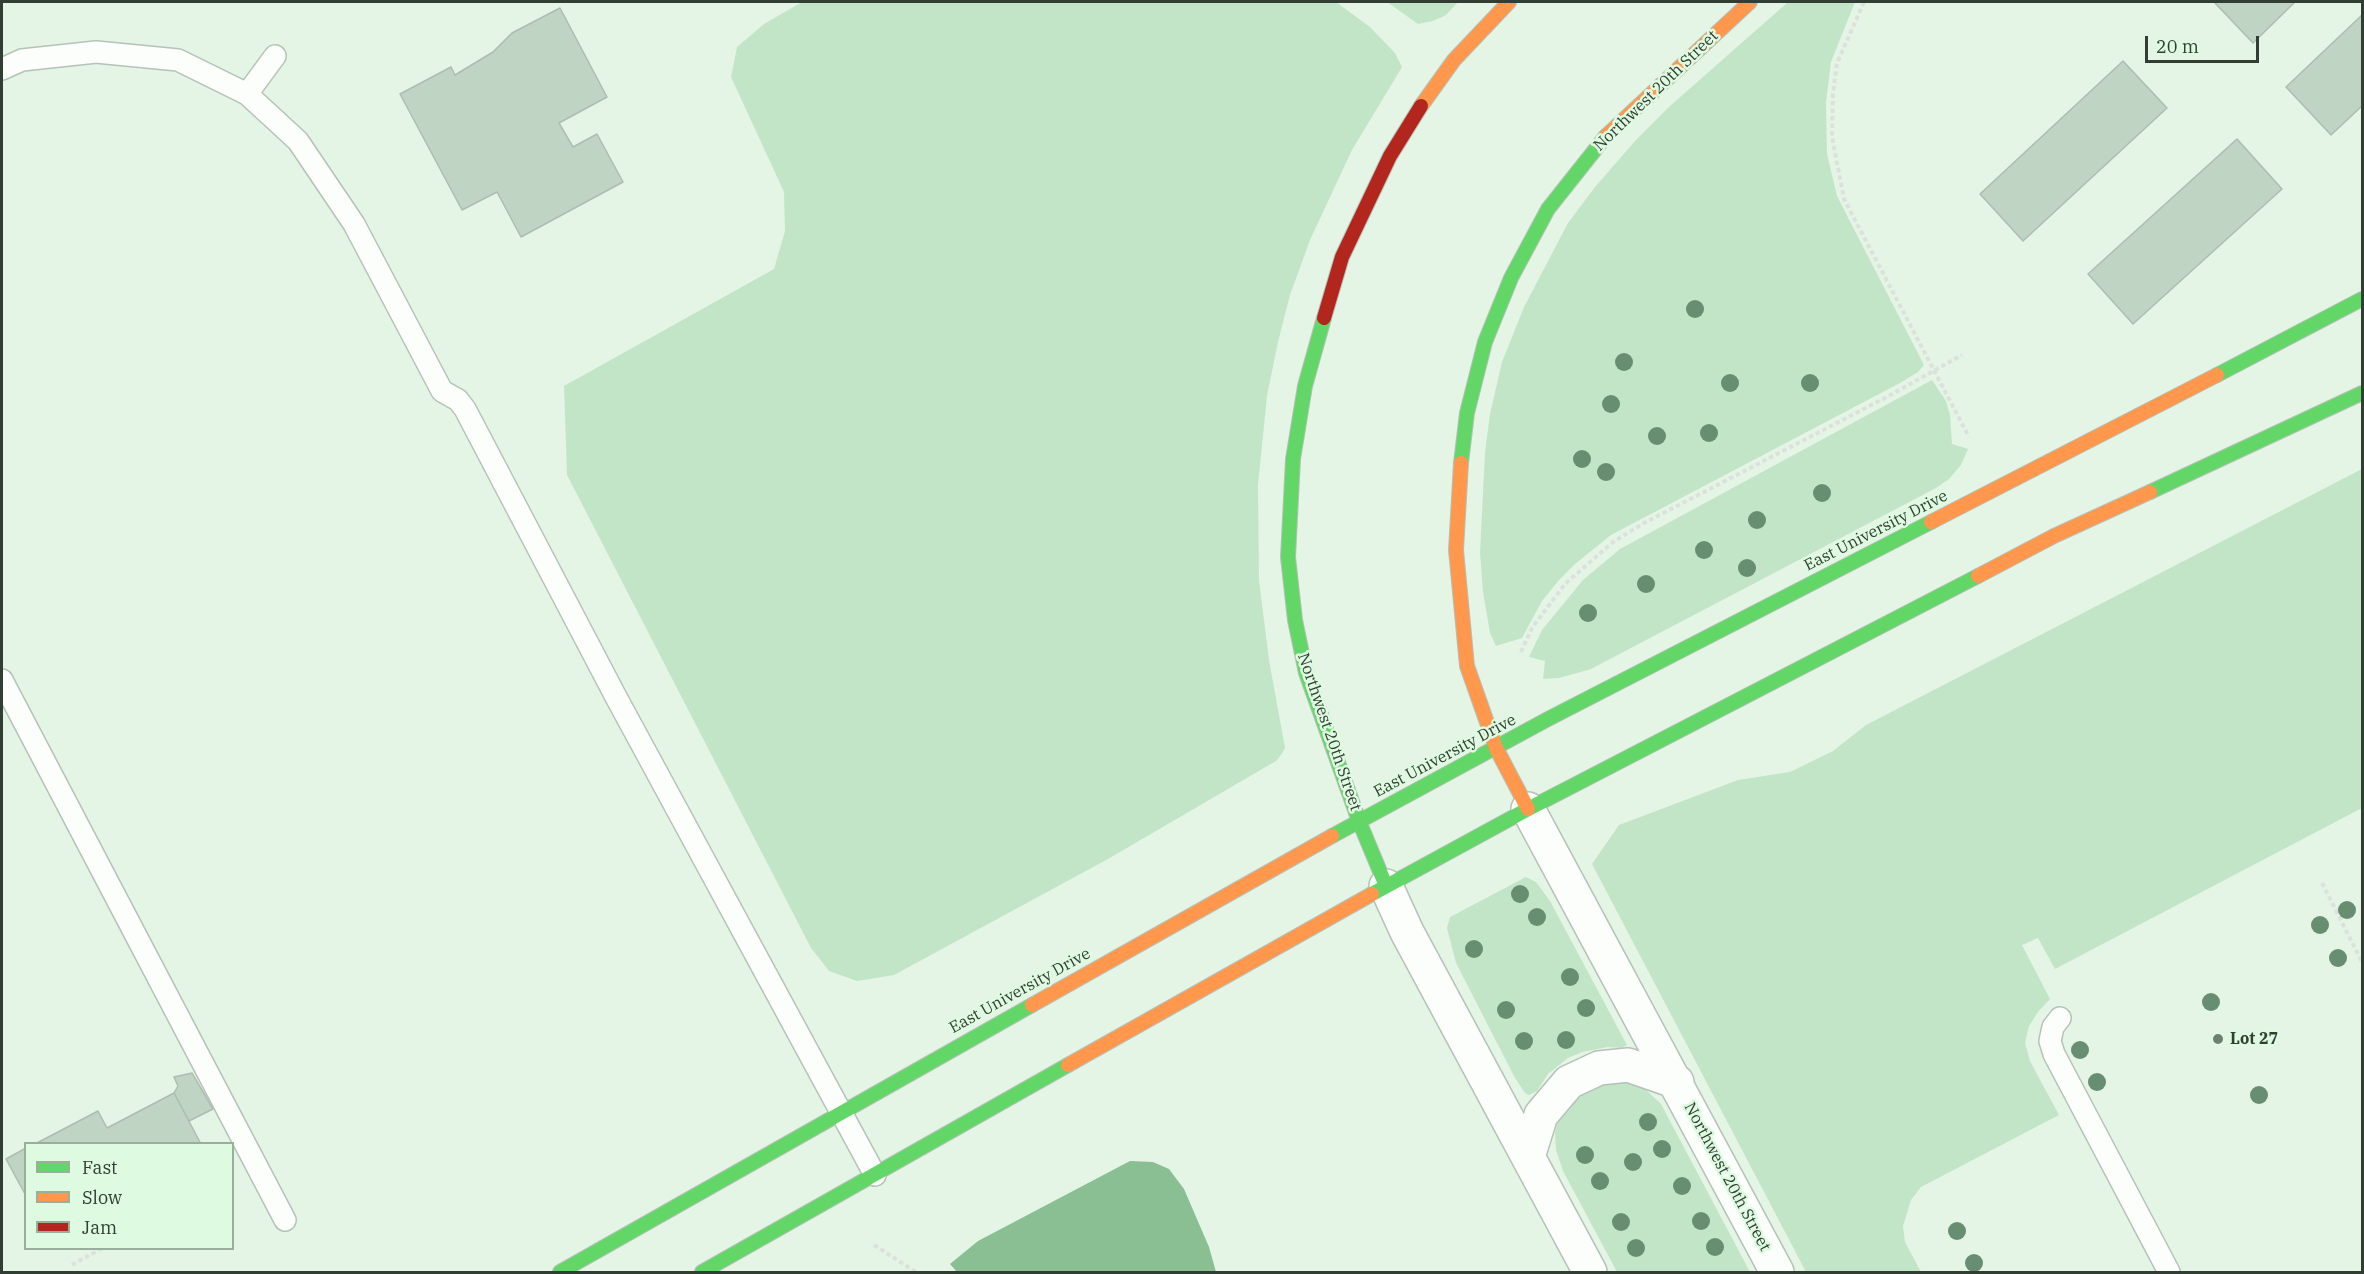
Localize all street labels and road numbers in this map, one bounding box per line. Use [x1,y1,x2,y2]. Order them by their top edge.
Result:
street label: Northwest 20th Street [1590,27,1722,155]
street label: East University Drive [1801,487,1951,575]
street label: Northwest 20th Street [1293,651,1365,813]
street label: East University Drive [1371,710,1519,802]
street label: East University Drive [946,944,1094,1038]
street label: Northwest 20th Street [1680,1099,1774,1255]

